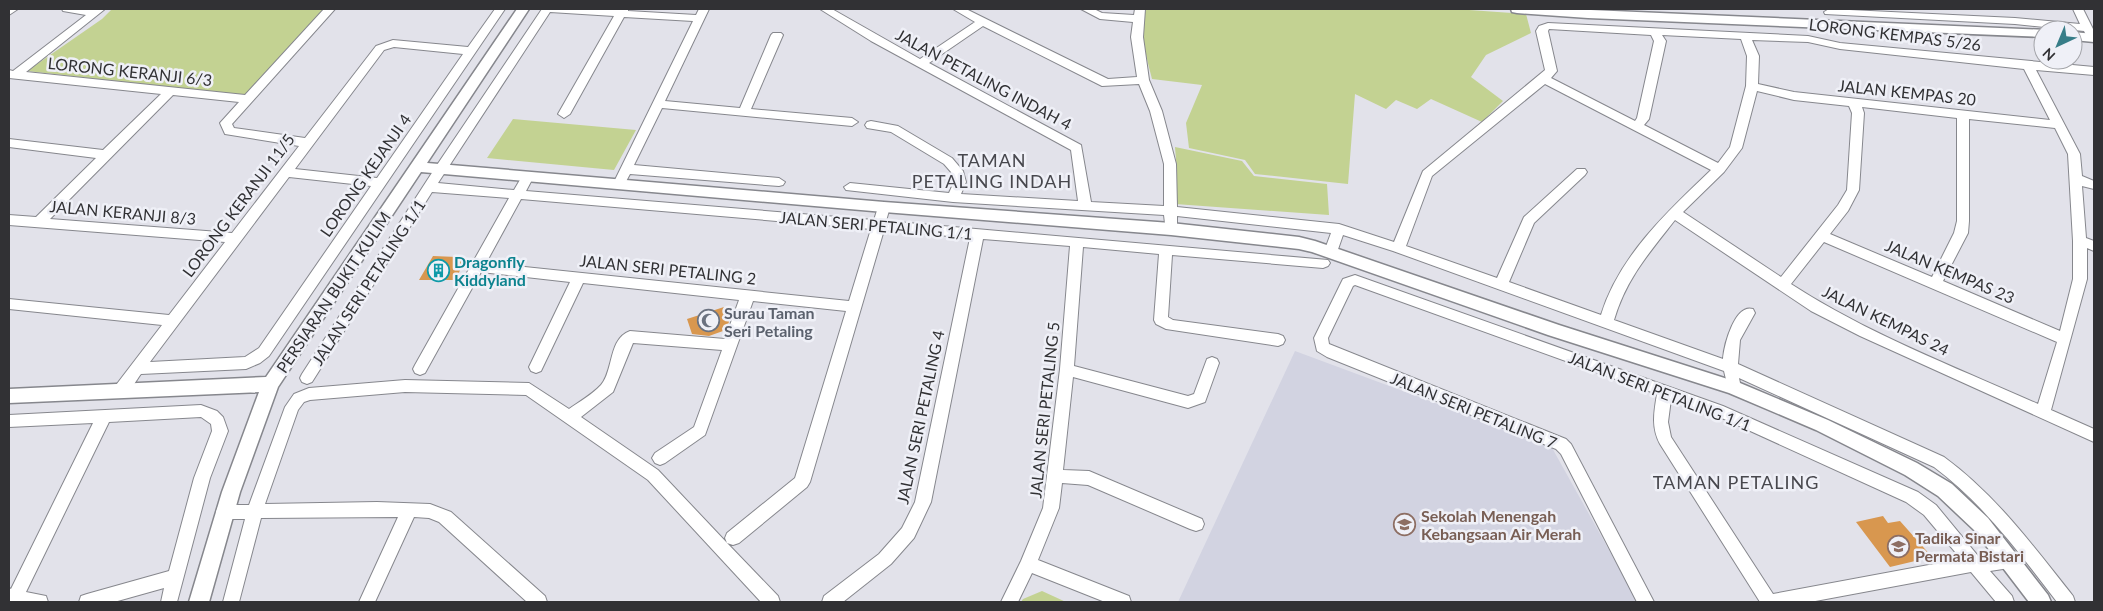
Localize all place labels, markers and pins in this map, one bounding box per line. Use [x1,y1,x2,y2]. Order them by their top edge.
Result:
place label: Dragonfly Kiddyland [454,252,526,289]
building icon: Dragonfly Kiddyland [426,258,450,282]
place label: Surau Taman Seri Petaling [724,303,815,340]
mosque icon: Surau Taman Seri Petaling [696,309,720,333]
place label: Sekolah Menengah Kebangsaan Air Merah [1421,506,1581,543]
school or university icon: Sekolah Menengah Kebangsaan Air Merah [1393,512,1417,536]
place label: Tadika Sinar Permata Bistari [1915,528,2024,565]
school or university icon: Tadika Sinar Permata Bistari [1887,534,1911,558]

